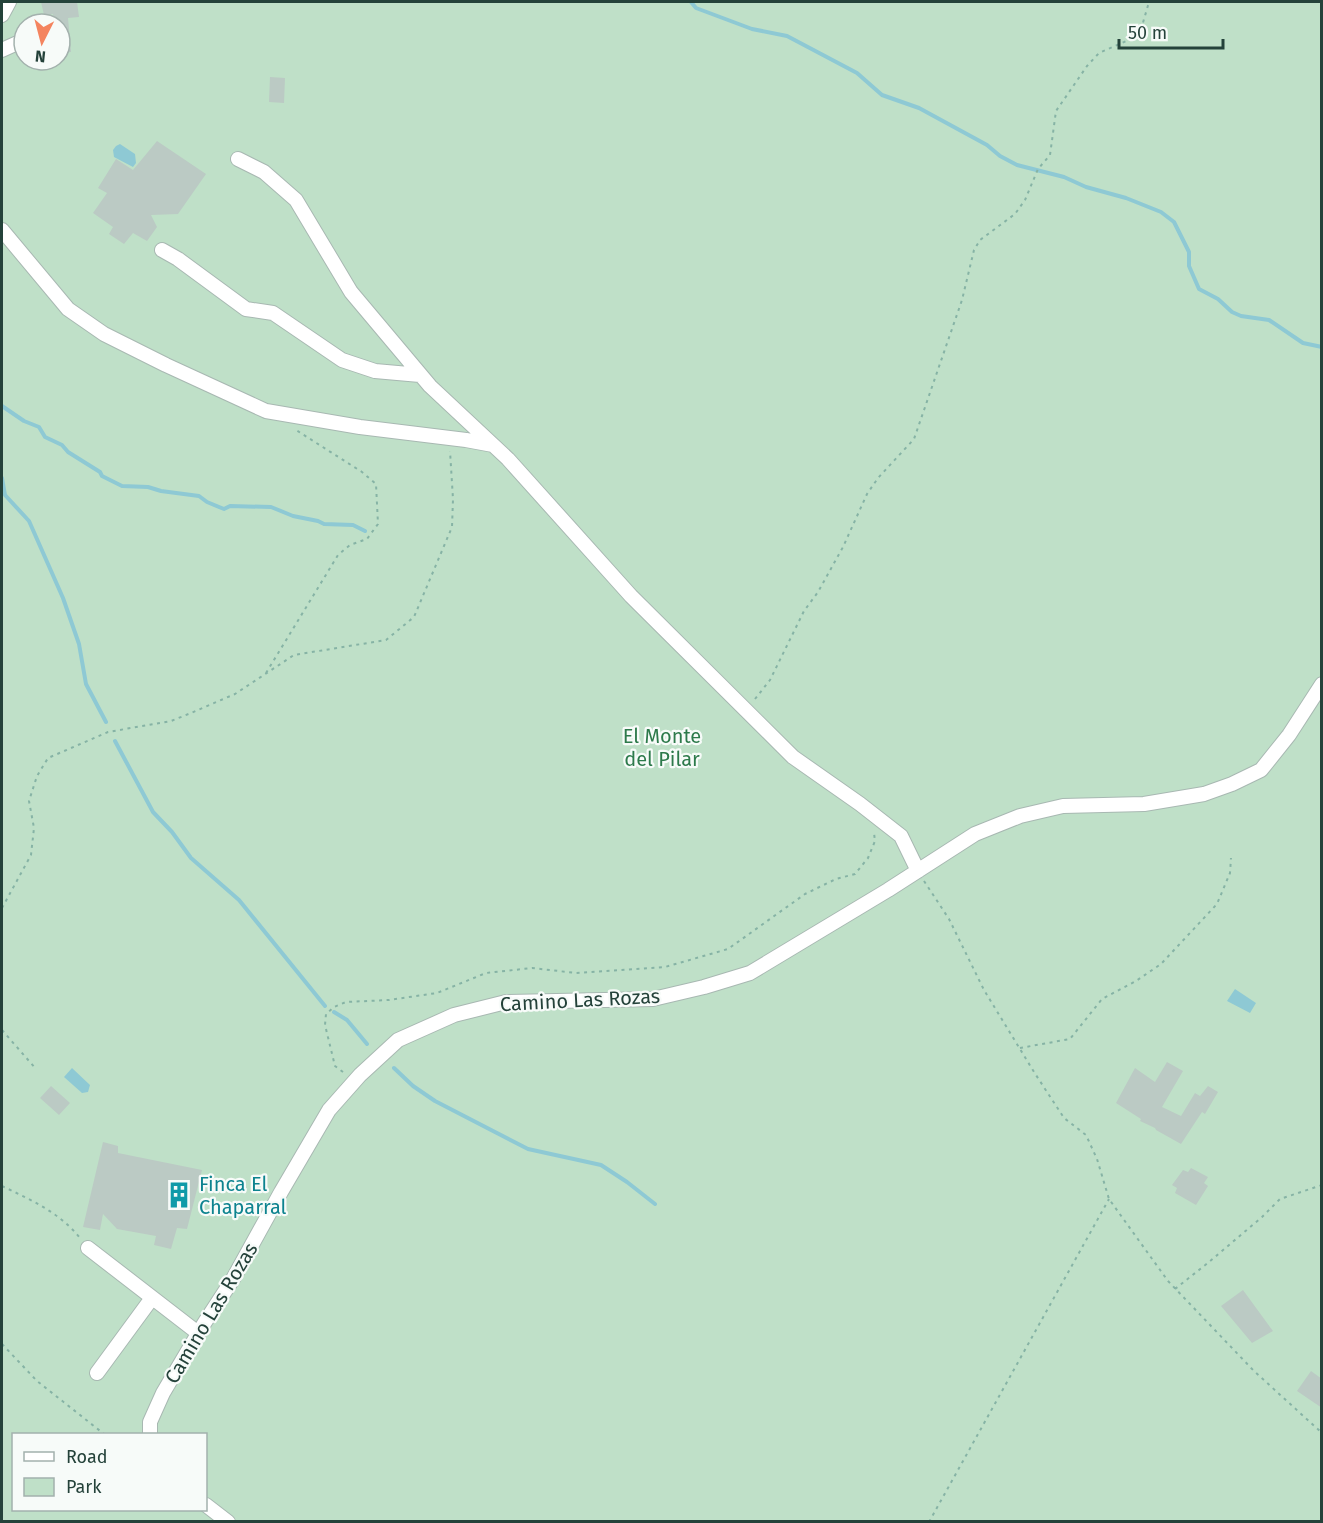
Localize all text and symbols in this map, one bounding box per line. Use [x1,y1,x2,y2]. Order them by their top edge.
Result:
north arrow [12,12,72,72]
scale bar [1119,12,1222,50]
text: 50 m [1128,22,1167,44]
text: N [34,46,47,66]
park label: El Monte del Pilar [623,724,701,771]
street label: Camino Las Rozas [499,984,661,1016]
place label: Finca El Chaparral [199,1172,287,1219]
building icon: Finca El Chaparral [164,1180,194,1210]
street label: Camino Las Rozas [159,1238,263,1388]
legend [12,1433,207,1511]
text: Road [66,1446,108,1468]
text: Park [66,1476,102,1498]

